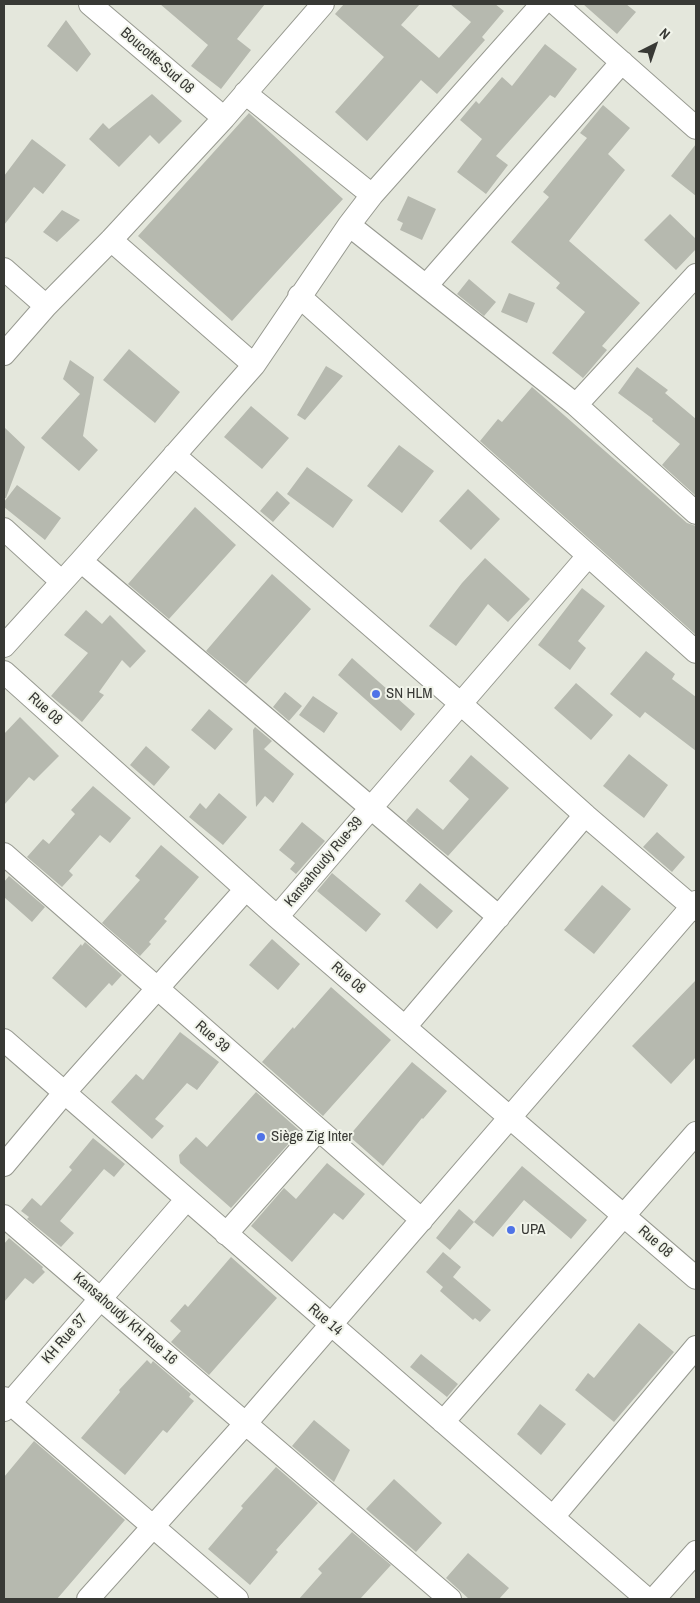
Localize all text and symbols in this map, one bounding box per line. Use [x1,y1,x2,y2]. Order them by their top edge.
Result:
north arrow [630,20,680,70]
street label: Boucotte-Sud 08 [117,24,197,98]
text: N [656,24,674,43]
place label: SN HLM [386,685,432,703]
marker: SN HLM [370,688,382,700]
street label: Rue 08 [24,689,66,729]
street label: Kansahoudy Rue-39 [281,813,367,911]
street label: Rue 08 [327,958,369,998]
street label: Rue 39 [191,1017,233,1057]
place label: Siège Zig Inter [271,1128,352,1146]
marker: Siège Zig Inter [255,1131,267,1143]
place label: UPA [521,1221,545,1239]
street label: Rue 08 [634,1222,676,1262]
marker: UPA [505,1224,517,1236]
street label: Kansahoudy KH Rue 16 [69,1269,181,1369]
street label: Rue 14 [304,1300,346,1340]
street label: KH Rue 37 [38,1310,92,1368]

